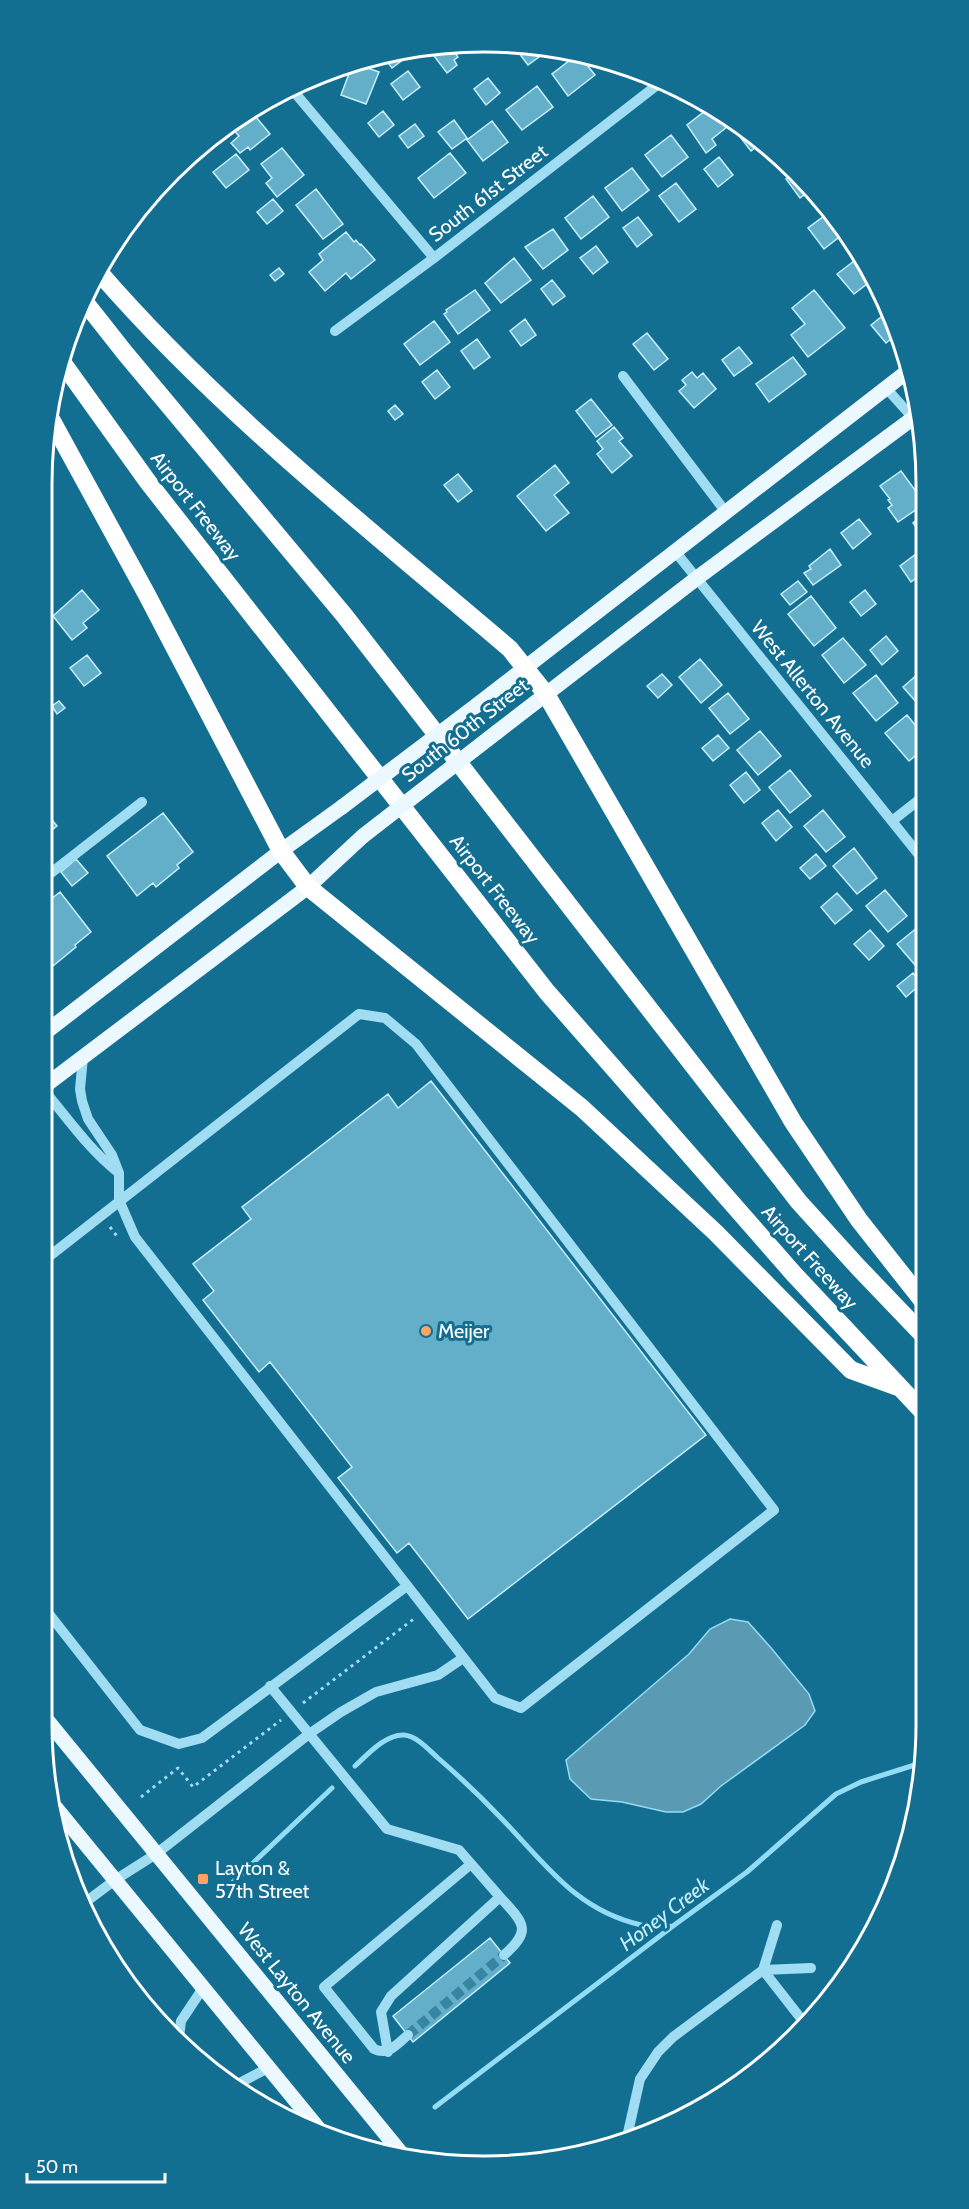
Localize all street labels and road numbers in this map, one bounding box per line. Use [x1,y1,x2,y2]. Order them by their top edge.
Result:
street label: South 61st Street [424,139,552,247]
street label: Airport Freeway [146,446,246,566]
street label: West Allerton Avenue [746,615,880,773]
street label: South 60th Street [397,673,533,787]
street label: Airport Freeway [445,829,545,949]
street label: Airport Freeway [757,1200,863,1314]
street label: West Layton Avenue [233,1918,361,2068]

